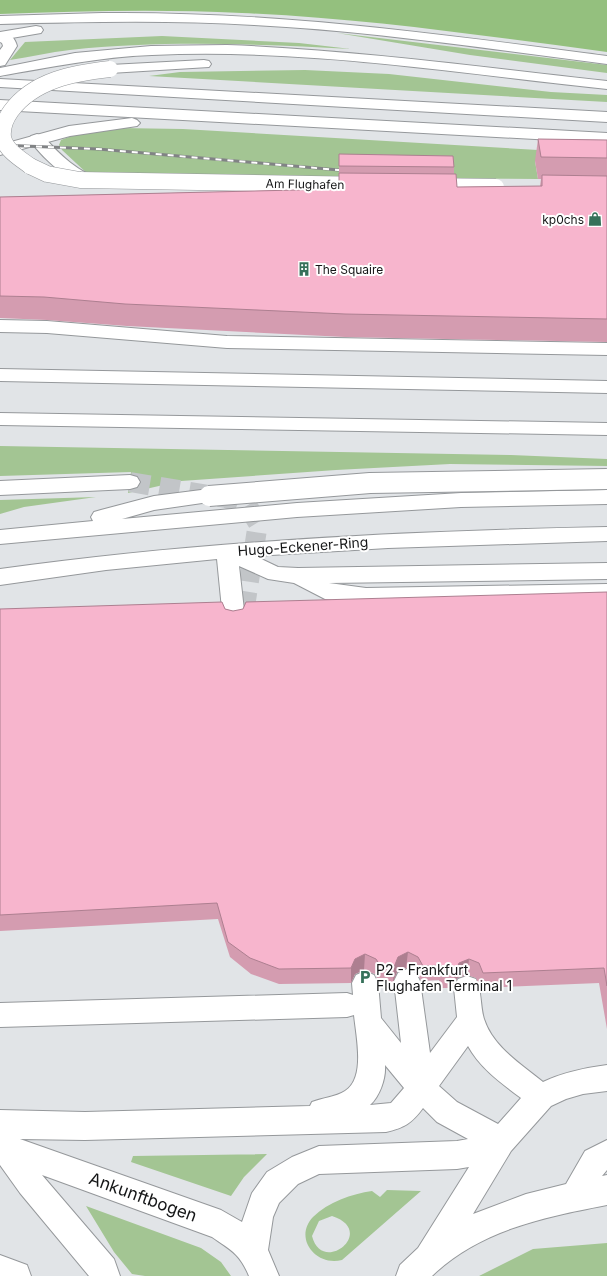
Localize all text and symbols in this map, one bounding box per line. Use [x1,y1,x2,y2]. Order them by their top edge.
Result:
street label: Am Flughafen [266,176,344,192]
shop icon: kp0chs [587,211,603,227]
place label: kp0chs [542,212,584,227]
building icon: The Squaire [296,261,312,277]
place label: The Squaire [315,262,383,277]
street label: Hugo-Eckener-Ring [237,533,369,559]
place label: P2 - Frankfurt Flughafen Terminal 1 [376,961,512,994]
parking icon: P2 - Frankfurt Flughafen Terminal 1 [357,969,373,985]
street label: Ankunftbogen [86,1168,200,1226]

